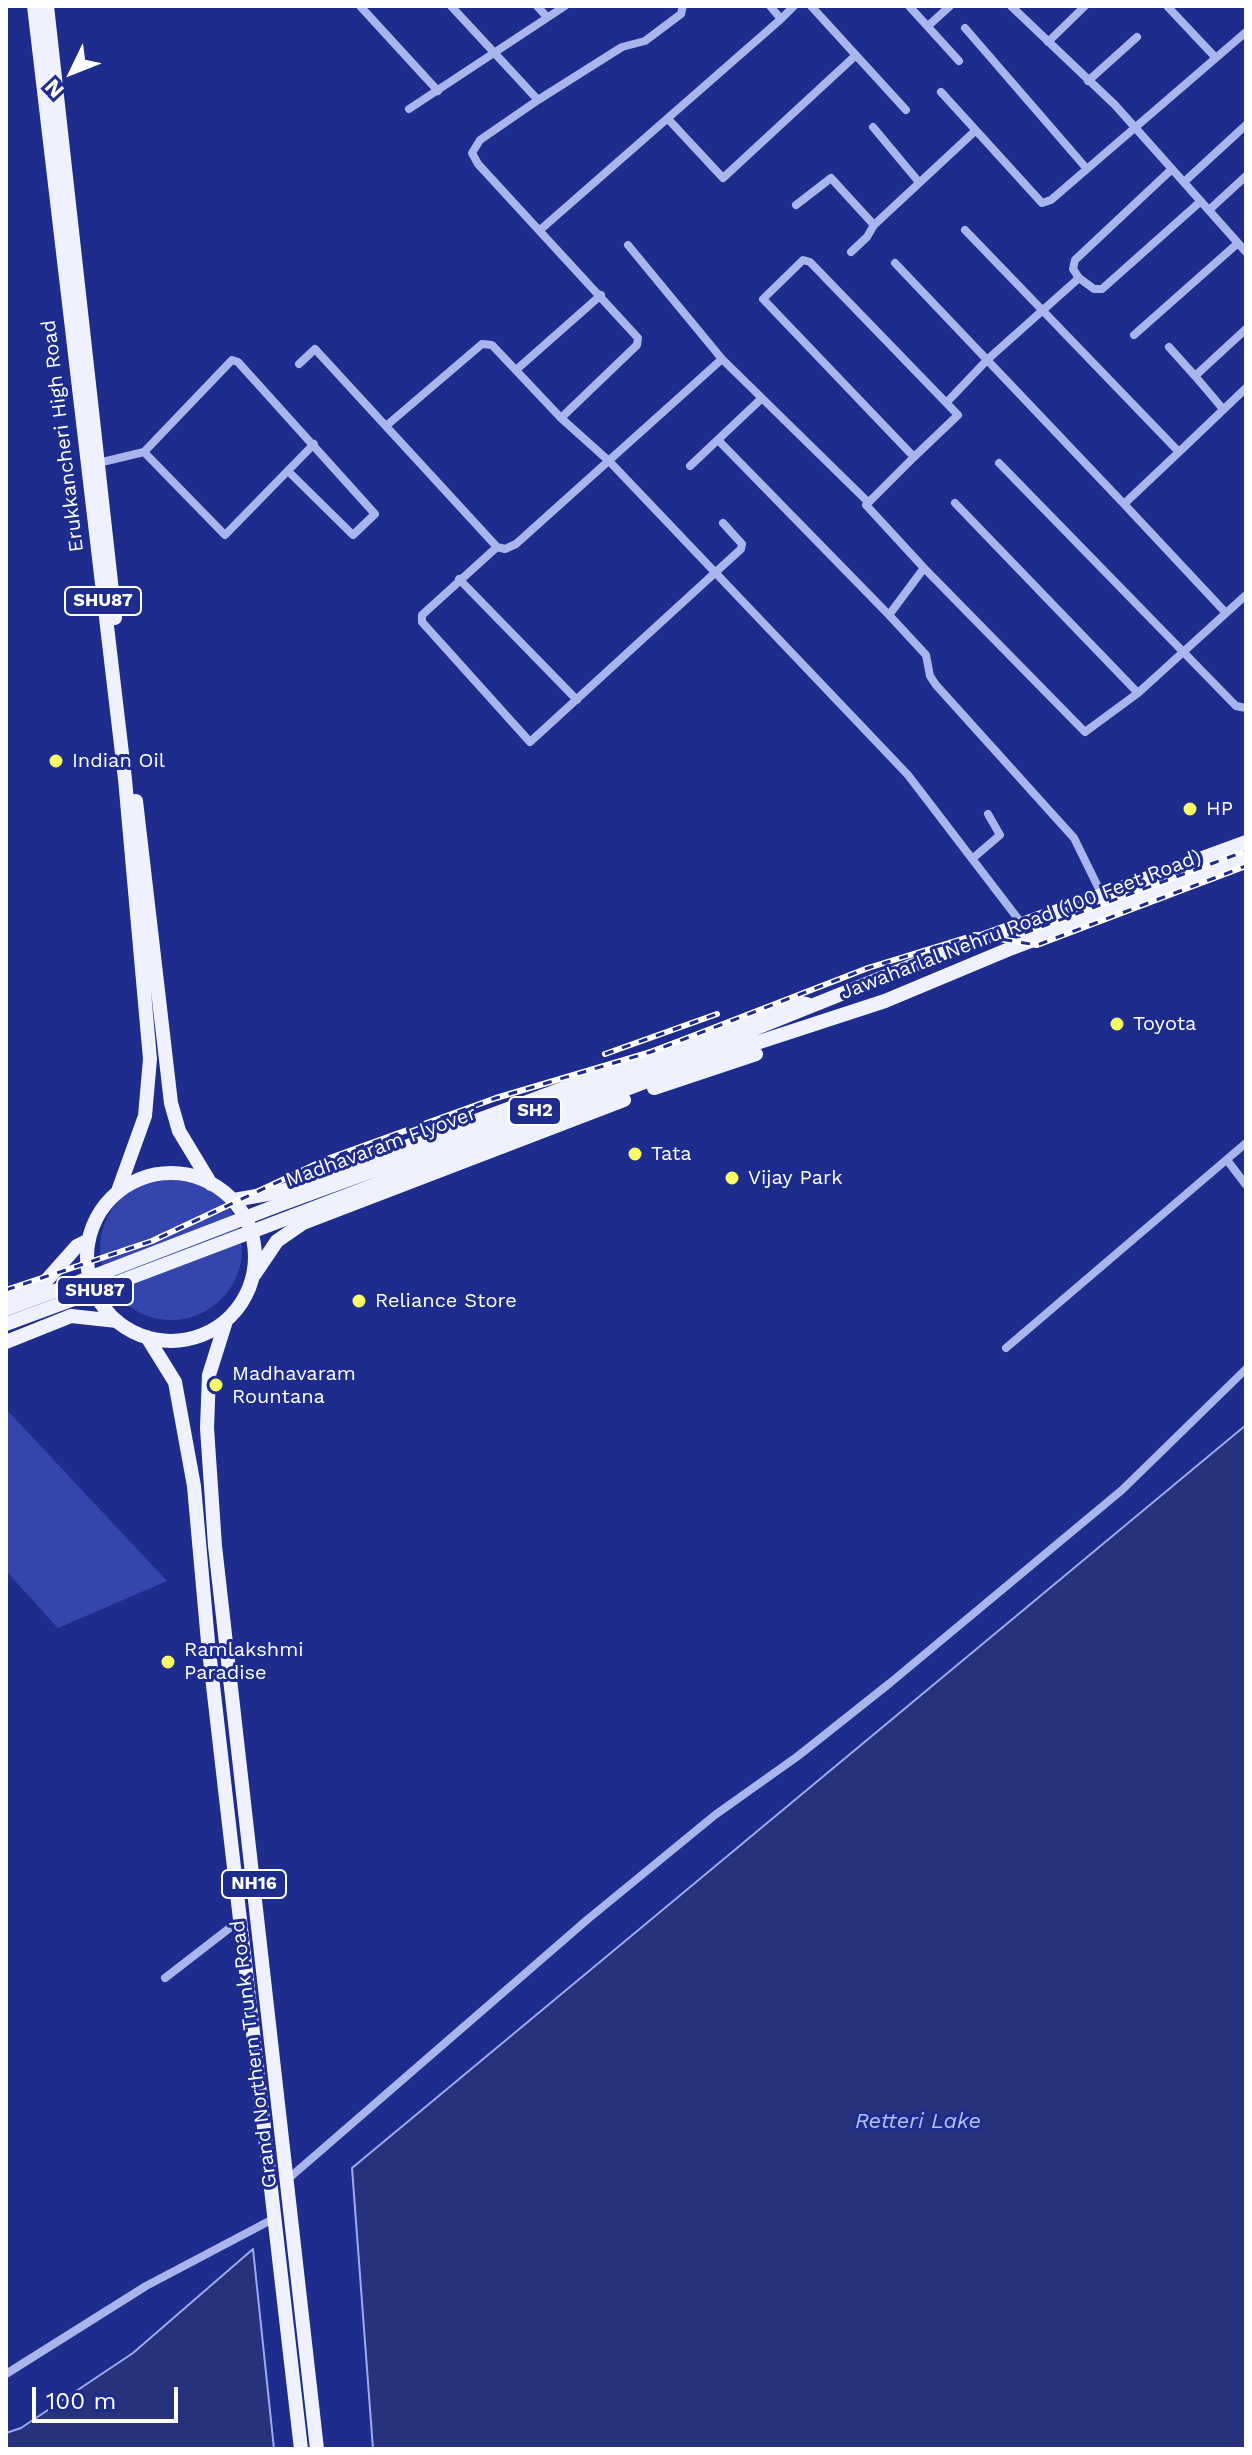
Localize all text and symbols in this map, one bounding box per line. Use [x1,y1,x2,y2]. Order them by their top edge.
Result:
north arrow [32,32,112,112]
text: N [39,74,69,103]
street label: Erukkancheri High Road [37,319,89,553]
road number: SHU87 [65,587,141,615]
place label: Indian Oil [72,749,165,773]
marker: Indian Oil [47,752,65,770]
place label: HP [1206,797,1233,821]
marker: HP [1181,800,1199,818]
street label: Jawaharlal Nehru Road (100 Feet Road) [837,845,1205,1005]
place label: Toyota [1133,1012,1196,1036]
marker: Toyota [1108,1015,1126,1033]
road number: SH2 [509,1097,561,1125]
street label: Madhavaram Flyover [282,1101,480,1193]
place label: Tata [651,1142,692,1166]
marker: Tata [626,1145,644,1163]
place label: Vijay Park [748,1166,842,1190]
marker: Vijay Park [723,1169,741,1187]
road number: SHU87 [57,1277,133,1305]
place label: Reliance Store [375,1289,517,1313]
marker: Reliance Store [350,1292,368,1310]
place label: Madhavaram Rountana [232,1362,356,1409]
marker: Madhavaram Rountana [207,1376,225,1394]
place label: Ramlakshmi Paradise [184,1638,304,1685]
marker: Ramlakshmi Paradise [159,1653,177,1671]
road number: NH16 [222,1870,286,1898]
street label: Grand Northern Trunk Road [226,1919,282,2189]
water label: Retteri Lake [855,2109,981,2135]
scale bar [36,2371,182,2421]
text: 100 m [46,2387,116,2415]

